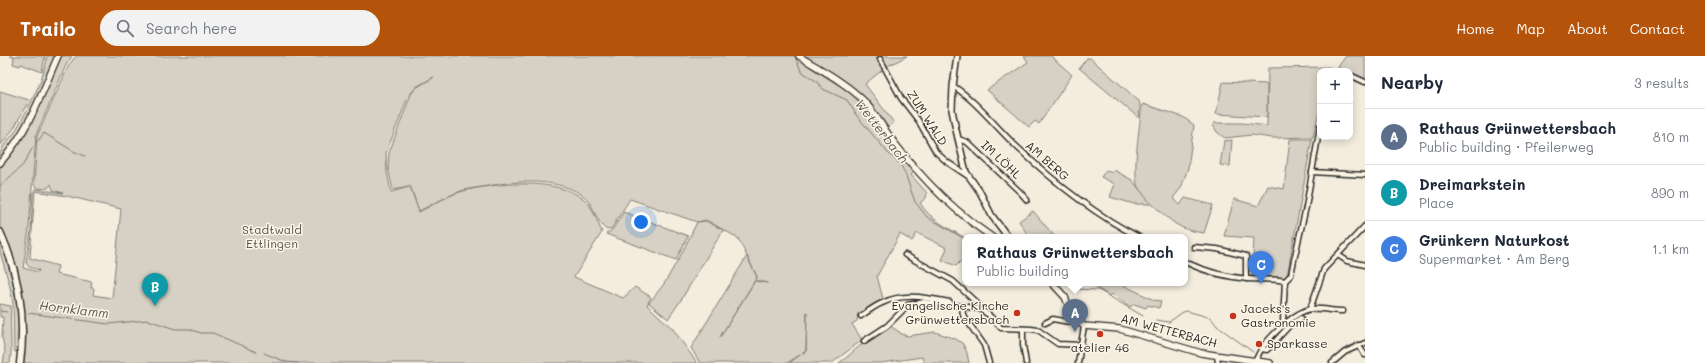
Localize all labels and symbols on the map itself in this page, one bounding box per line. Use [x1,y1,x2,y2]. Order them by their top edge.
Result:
street label: ZUM WALD [904,87,952,148]
water label: Wetterbach [852,95,913,166]
street label: IM LÖHL [978,137,1026,182]
street label: AM BERG [1023,137,1073,184]
your location [631,212,651,232]
park label: Stadtwald Ettlingen [242,221,302,251]
pin: C [1248,251,1274,284]
pin: B [142,273,168,306]
water label: Hornklamm [38,296,110,321]
place label: Evangelische Kirche Grünwettersbach [891,297,1009,327]
pin: A [1062,299,1088,332]
place label: Jaceks's Gastronomie [1241,300,1316,330]
marker: Evangelische Kirche Grünwettersbach [1012,308,1022,318]
street label: AM WETTERBACH [1119,309,1219,351]
marker: Jaceks's Gastronomie [1228,311,1238,321]
marker: atelier 46 [1095,329,1105,339]
place label: Sparkasse [1267,335,1328,351]
place label: atelier 46 [1071,339,1129,355]
marker: Sparkasse [1254,339,1264,349]

